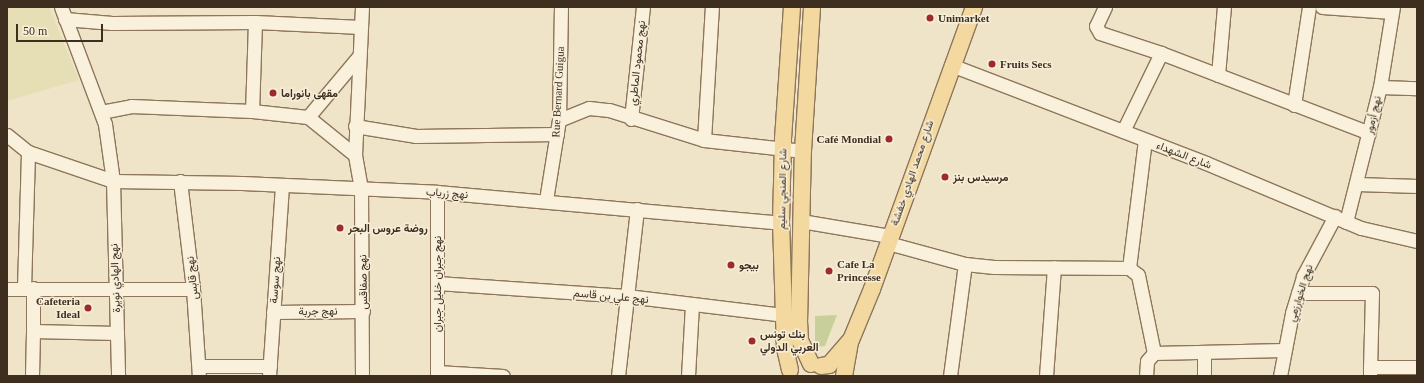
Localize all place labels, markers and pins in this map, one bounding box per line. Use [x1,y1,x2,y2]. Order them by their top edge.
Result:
place label: Unimarket [938,11,989,25]
marker: Unimarket [925,13,935,23]
place label: Fruits Secs [1000,57,1052,71]
marker: Fruits Secs [987,59,997,69]
place label: مقهى بانوراما [281,86,338,100]
marker: مقهى بانوراما [268,88,278,98]
place label: Café Mondial [817,132,881,146]
marker: Café Mondial [884,134,894,144]
place label: مرسيدس بنز [953,170,1009,184]
marker: مرسيدس بنز [940,172,950,182]
place label: روضة عروس البحر [348,221,428,235]
marker: روضة عروس البحر [335,223,345,233]
place label: بيجو [739,258,759,272]
place label: Cafe La Princesse [837,258,881,284]
marker: بيجو [726,260,736,270]
marker: Cafe La Princesse [824,266,834,276]
place label: Cafeteria Ideal [36,295,80,321]
marker: Cafeteria Ideal [83,303,93,313]
place label: بنك تونس العربي الدولي [760,328,819,354]
marker: بنك تونس العربي الدولي [747,336,757,346]

